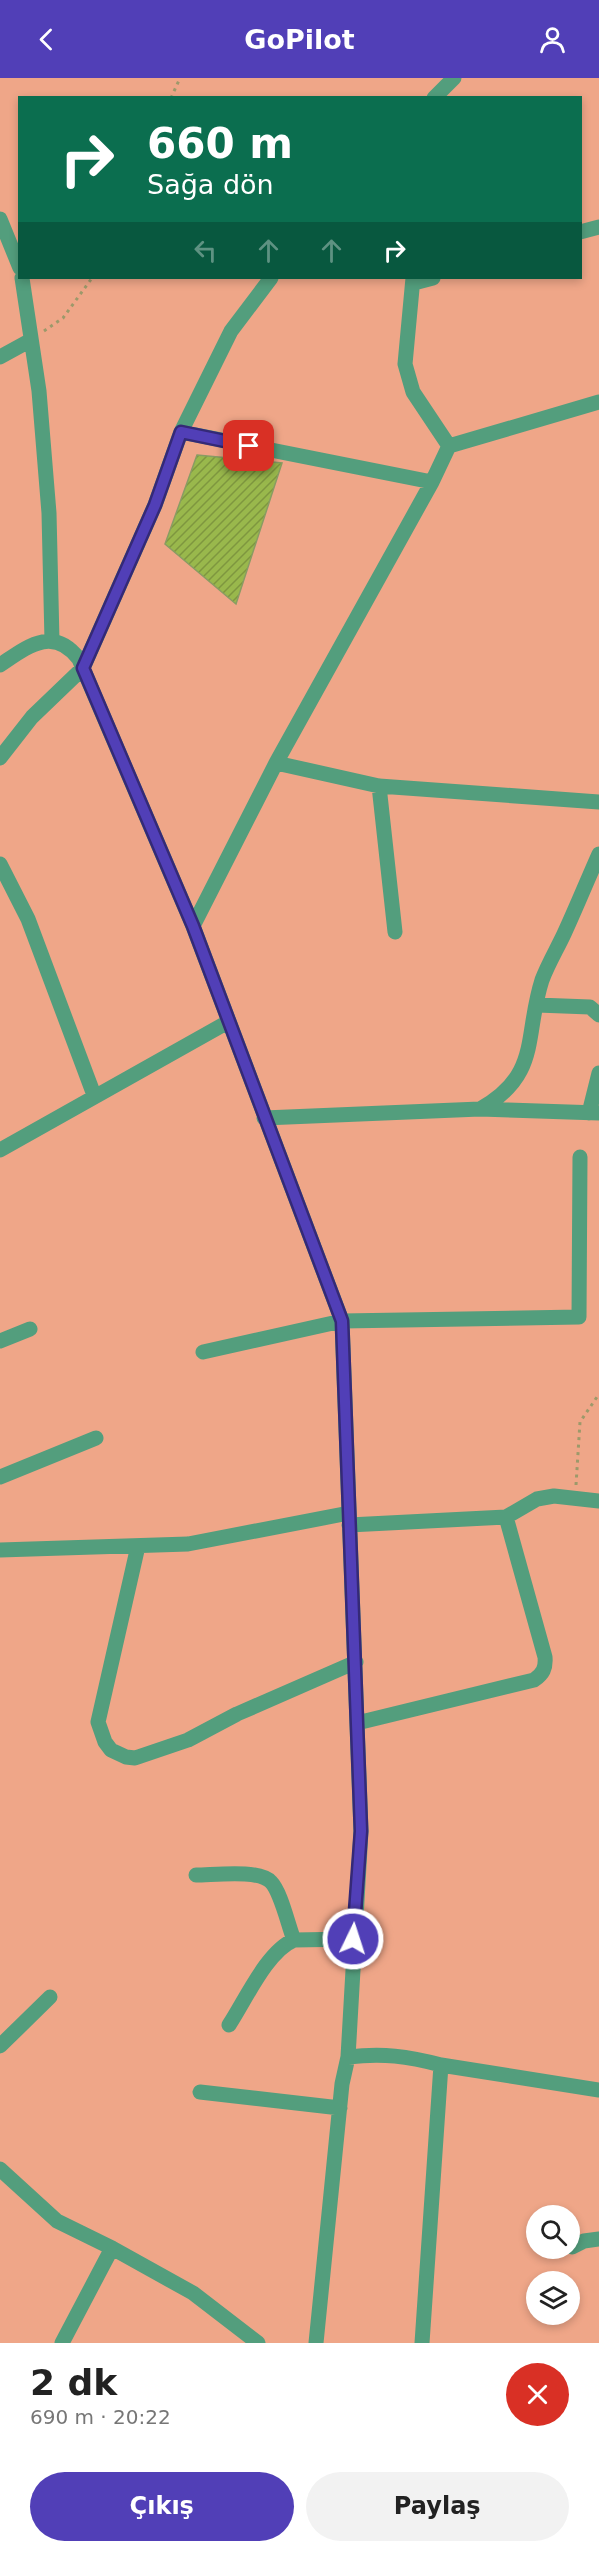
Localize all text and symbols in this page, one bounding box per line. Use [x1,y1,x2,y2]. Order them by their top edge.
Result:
icon: back [30,23,63,56]
icon: person [536,23,569,56]
text: GoPilot [244,24,355,55]
text: 660 m [147,119,293,168]
icon: right [48,120,126,198]
text: Sağa dön [147,169,274,200]
icon: left [189,234,222,267]
icon: ahead [252,234,285,267]
icon: ahead [315,234,348,267]
icon: right [378,234,411,267]
pin [223,420,274,471]
icon: arrive [232,429,265,462]
position arrow [321,1907,385,1971]
map controls [526,2205,580,2325]
button: search [526,2205,580,2259]
button: layers [526,2271,580,2325]
text: 2 dk [30,2362,117,2403]
button: close [506,2363,569,2426]
text: 690 m · 20:22 [30,2405,171,2429]
button: Çıkış [30,2472,294,2541]
button: Paylaş [306,2472,569,2541]

